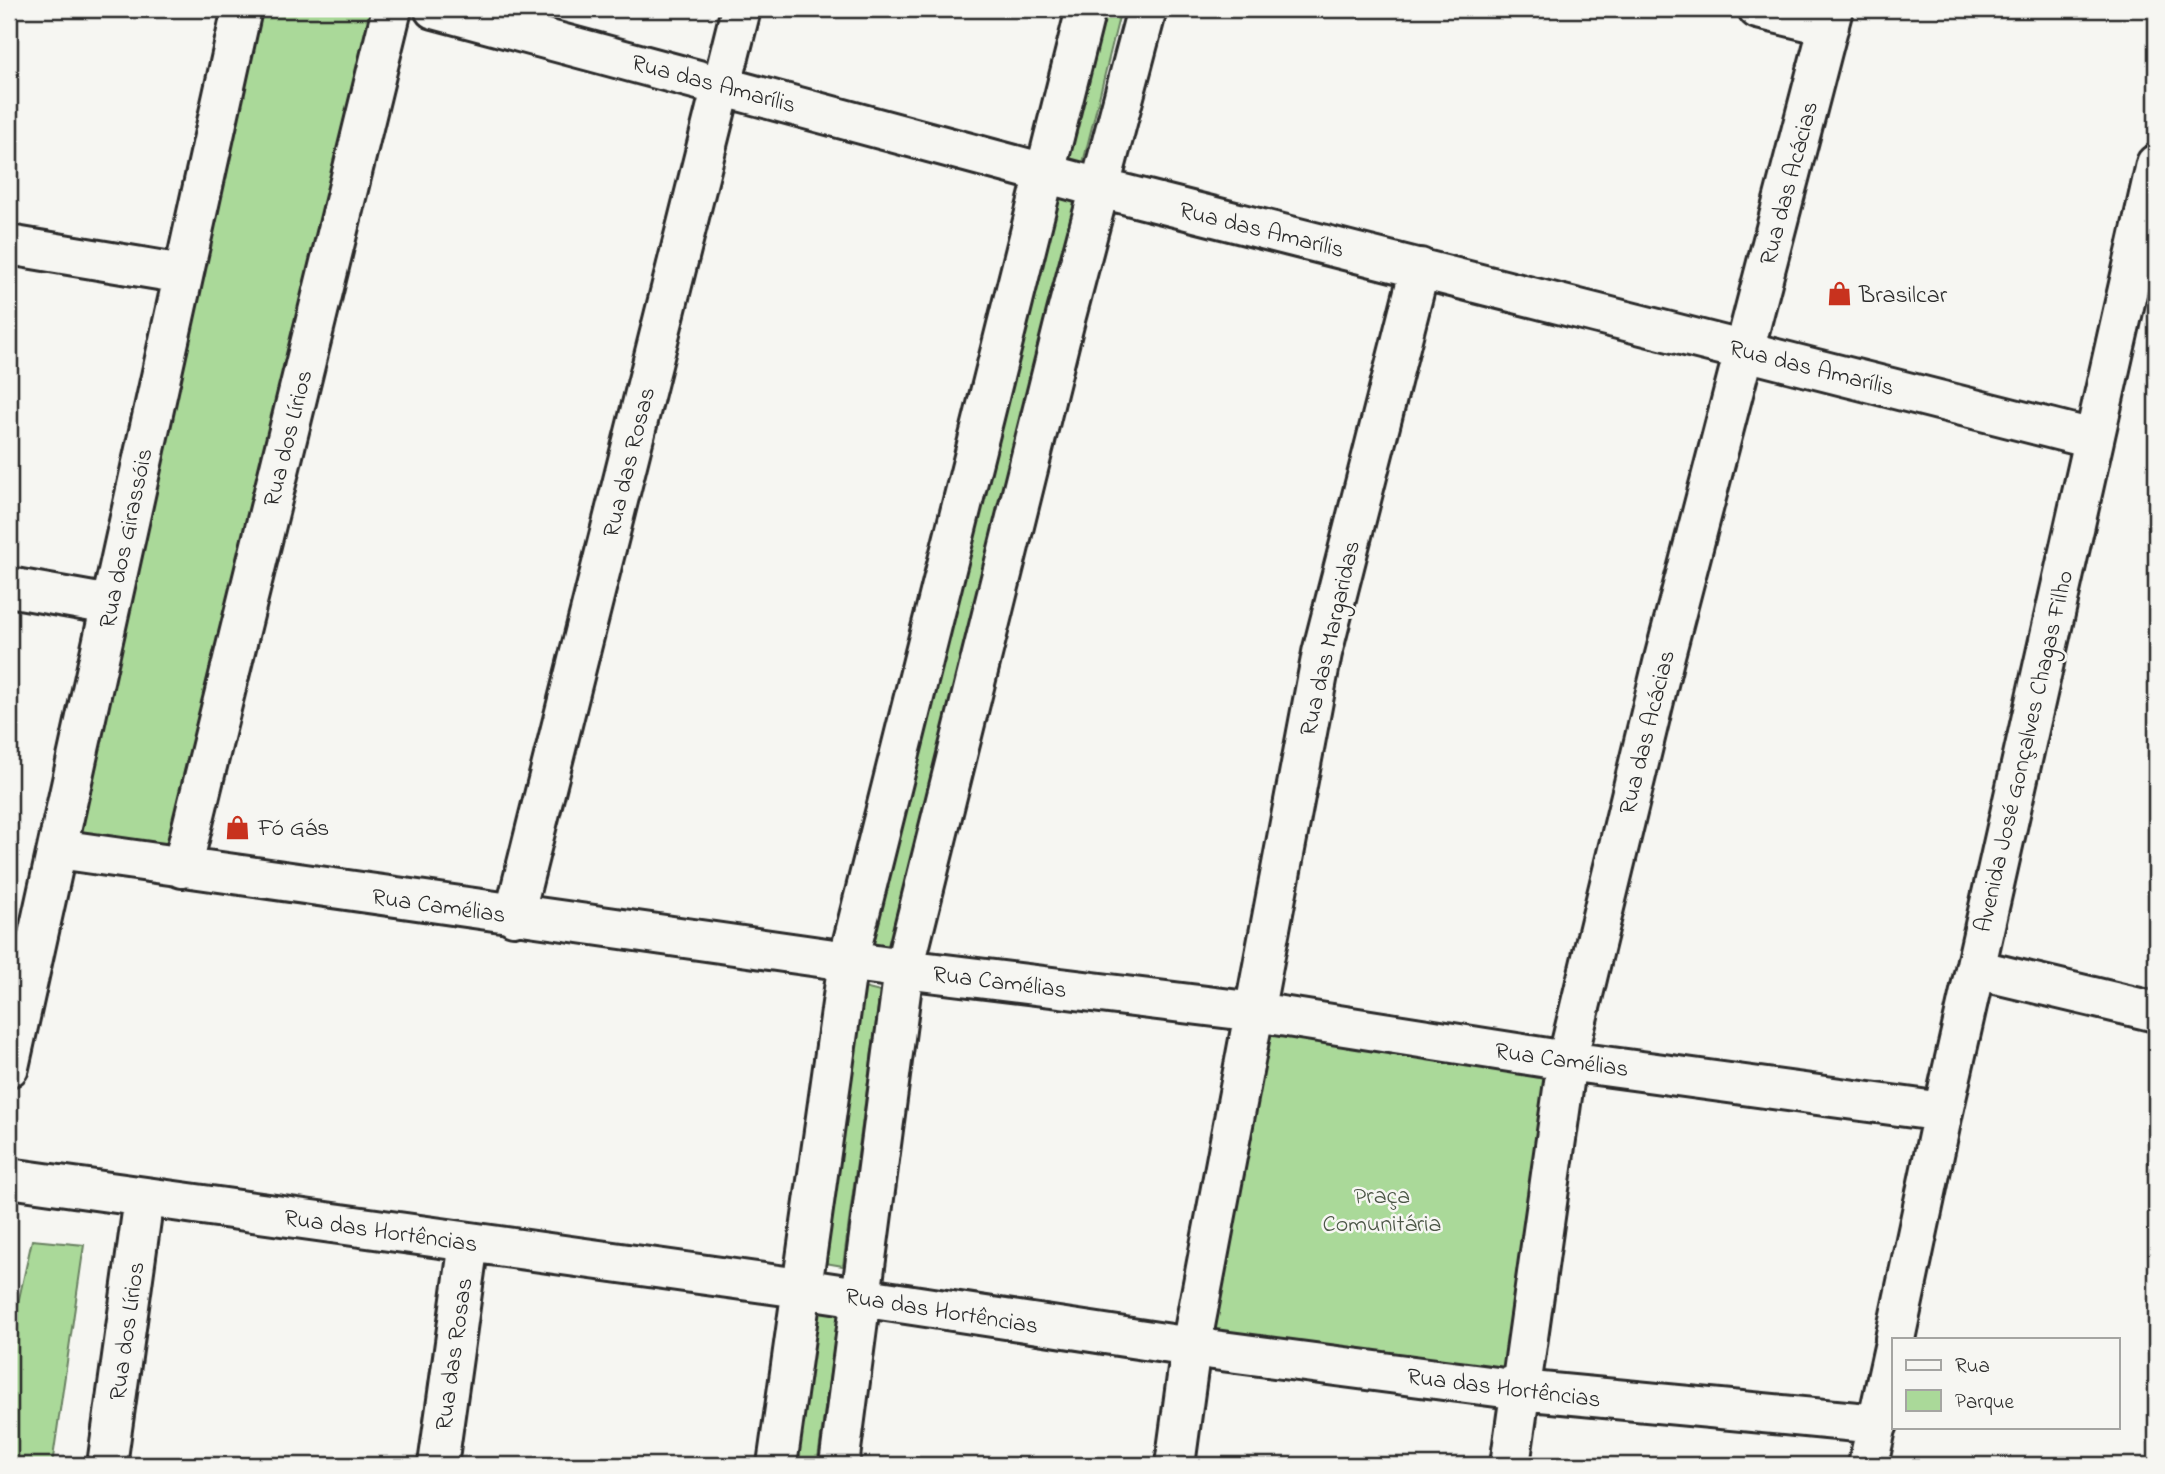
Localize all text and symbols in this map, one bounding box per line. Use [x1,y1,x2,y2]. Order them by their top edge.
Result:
street label: Rua das Amarílis [627,47,800,124]
street label: Rua das Acácias [1752,98,1829,269]
street label: Rua das Amarílis [1175,194,1348,269]
place label: Brasilcar [1858,279,1948,314]
shop icon: Brasilcar [1825,280,1853,308]
street label: Rua das Amarílis [1725,332,1898,407]
street label: Rua dos Lírios [256,367,323,511]
street label: Rua das Rosas [595,384,666,541]
street label: Rua dos Girassóis [91,445,164,632]
street label: Rua das Margaridas [1292,537,1371,740]
street label: Avenida José Gonçalves Chagas Filho [1967,567,2084,936]
street label: Rua das Acácias [1611,647,1686,818]
place label: Fó Gás [257,812,329,847]
shop icon: Fó Gás [224,813,252,841]
street label: Rua Camélias [369,881,508,934]
street label: Rua Camélias [931,958,1069,1009]
street label: Rua Camélias [1492,1035,1631,1088]
park label: Praça Comunitária [1322,1180,1442,1243]
street label: Rua das Hortências [282,1202,480,1263]
street label: Rua dos Lírios [101,1260,156,1403]
street label: Rua das Rosas [427,1276,484,1433]
street label: Rua das Hortências [842,1280,1041,1345]
legend [1892,1338,2120,1428]
text: Rua [1955,1352,1990,1382]
street label: Rua das Hortências [1405,1360,1603,1419]
text: Parque [1955,1388,2014,1418]

